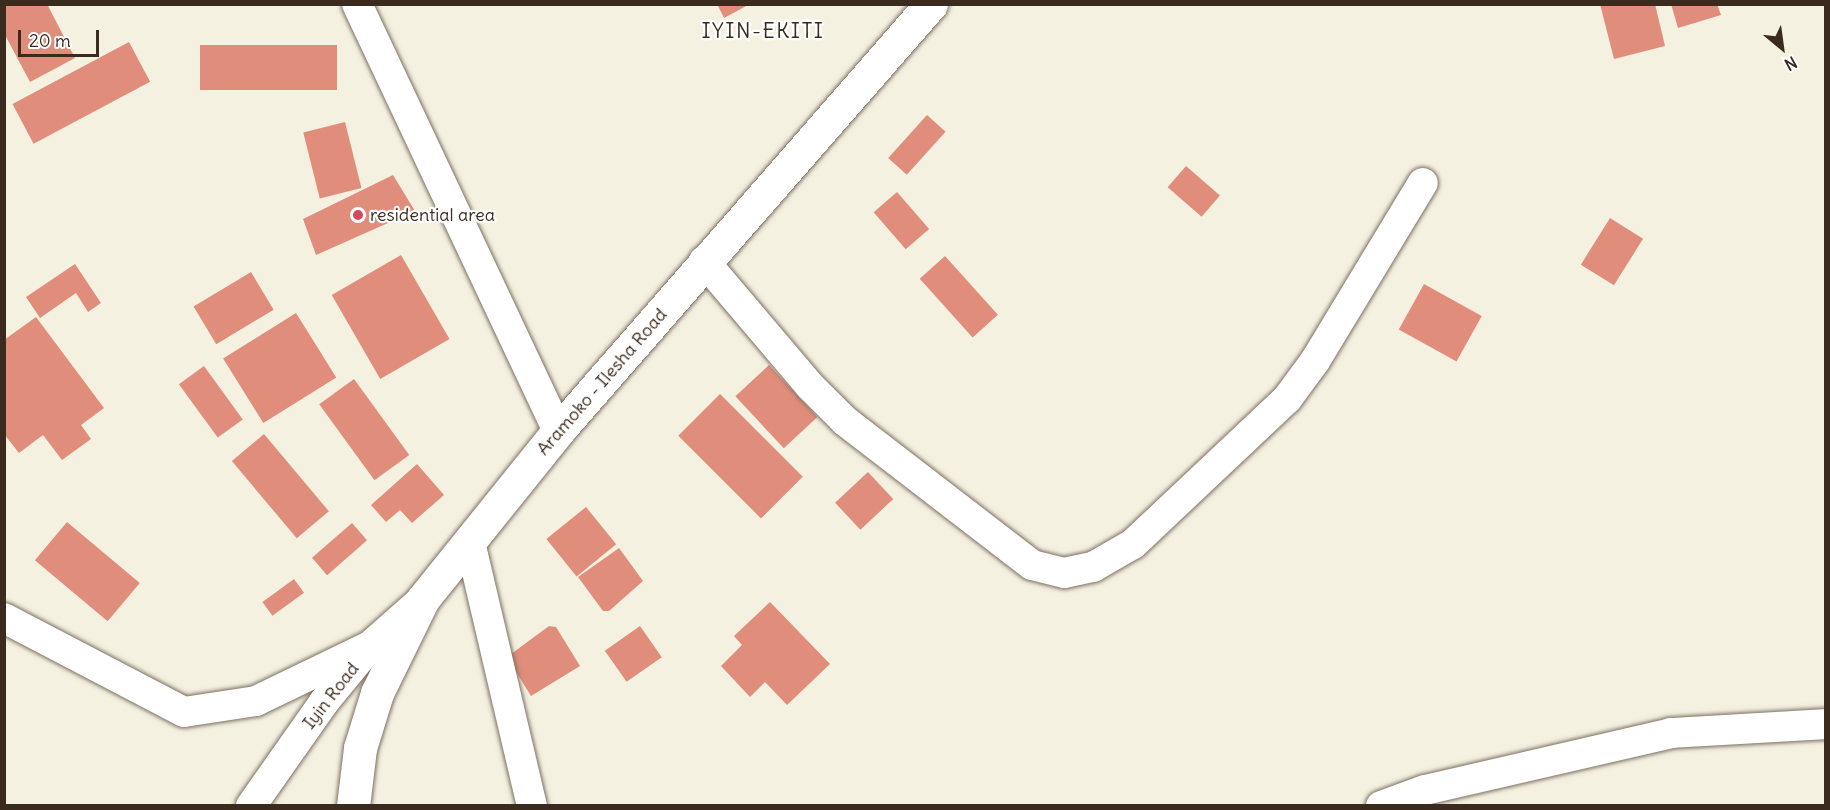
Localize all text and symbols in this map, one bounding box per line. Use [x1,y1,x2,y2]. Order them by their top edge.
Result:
scale bar [21,18,102,56]
district label: IYIN-EKITI [701,18,825,44]
north arrow [1752,18,1812,78]
text: 20 m [29,29,71,52]
text: N [1781,52,1800,75]
place label: residential area [370,204,495,226]
marker: residential area [351,208,365,222]
street label: Aramoko - Ilesha Road [532,304,672,460]
street label: Iyin Road [298,658,364,734]

